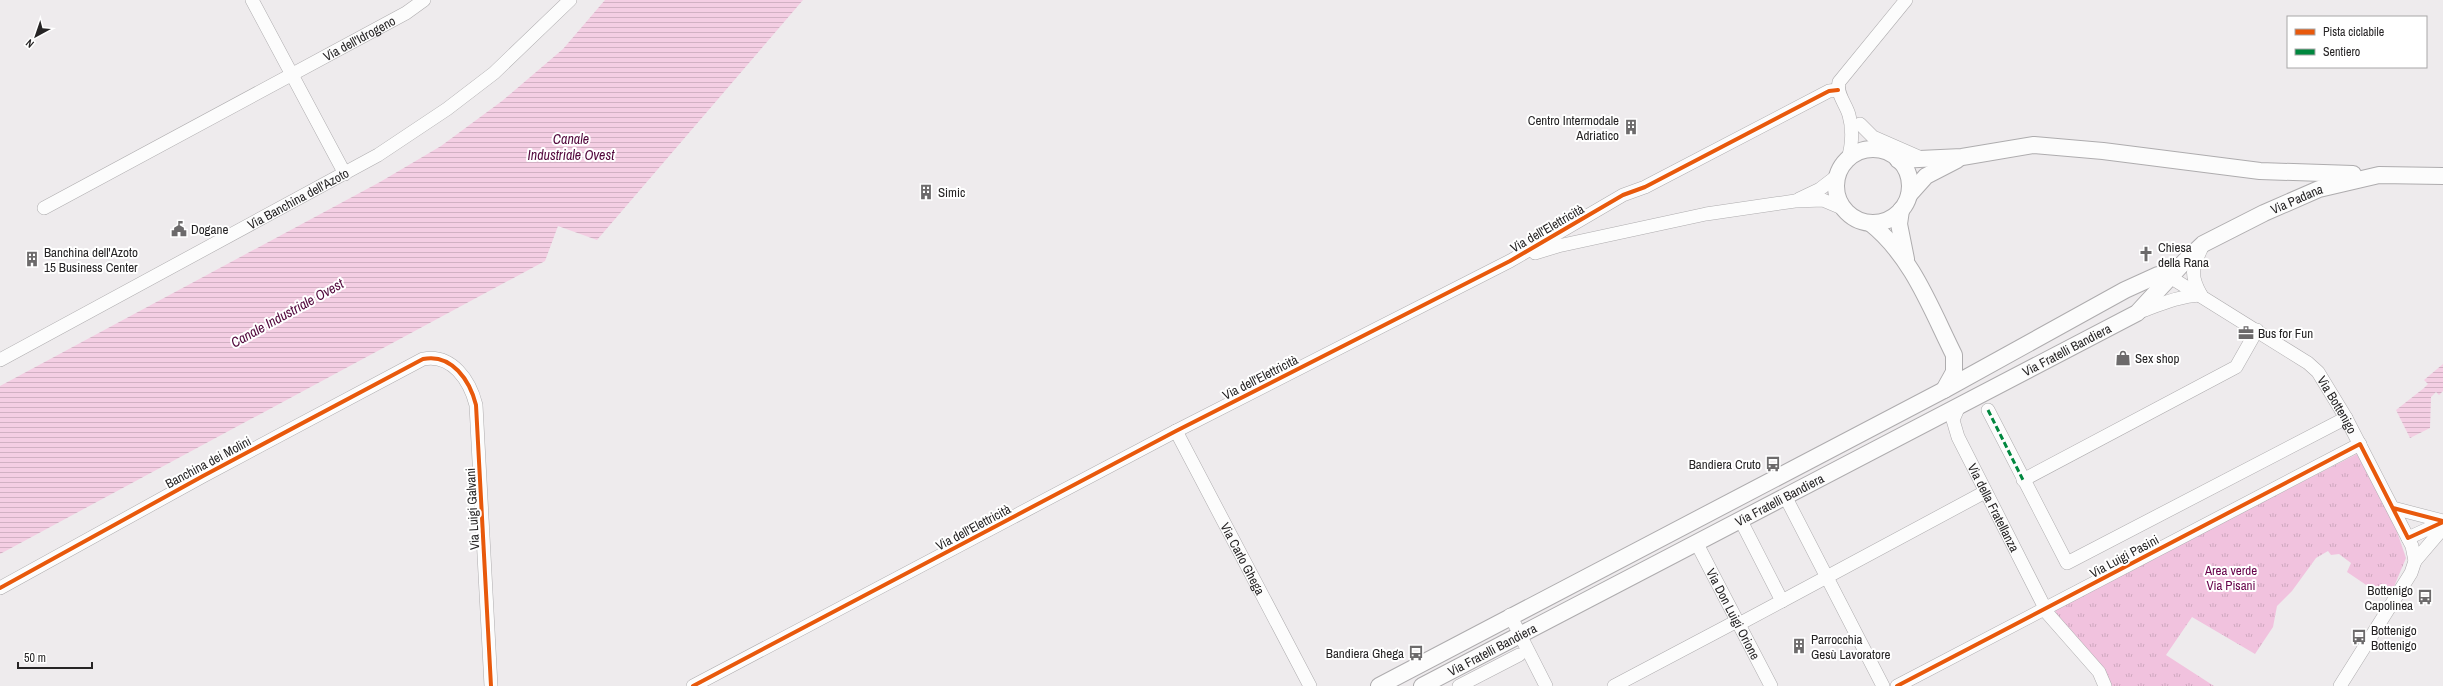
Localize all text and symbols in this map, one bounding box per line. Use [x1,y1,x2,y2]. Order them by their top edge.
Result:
street label: Via dell'Idrogeno [320,12,399,65]
north arrow [16,16,56,56]
legend [2287,16,2427,68]
text: Pista ciclabile [2323,24,2384,40]
text: N [23,36,37,51]
text: Sentiero [2323,44,2360,60]
place label: Centro Intermodale Adriatico [1528,112,1619,144]
building icon: Centro Intermodale Adriatico [1622,118,1640,136]
water label: Canale Industriale Ovest [528,130,615,164]
street label: Via Banchina dell'Azoto [245,164,352,233]
street label: Via Padana [2268,180,2324,218]
building icon: Simic [917,183,935,201]
place label: Simic [938,184,965,201]
street label: Via dell'Elettricità [1507,200,1587,256]
public building icon: Dogane [170,220,188,238]
place label: Dogane [191,221,228,238]
place label: Chiesa della Rana [2158,239,2209,271]
place label: Banchina dell'Azoto 15 Business Center [44,244,138,276]
church icon: Chiesa della Rana [2137,245,2155,263]
building icon: Banchina dell'Azoto 15 Business Center [23,250,41,268]
water label: Canale Industriale Ovest [227,274,347,352]
street label: Via Fratelli Bandiera [2020,320,2114,380]
office icon: Bus for Fun [2237,324,2255,342]
place label: Bus for Fun [2258,325,2313,342]
shop icon: Sex shop [2114,349,2132,367]
place label: Sex shop [2135,350,2180,367]
street label: Via dell'Elettricità [1220,351,1301,404]
street label: Via Bottenigo [2313,373,2361,437]
street label: Banchina dei Molini [162,433,254,492]
bus stop icon: Bandiera Cruto [1764,455,1782,473]
place label: Bandiera Cruto [1689,456,1761,473]
street label: Via della Fratellanza [1964,461,2023,555]
street label: Via Luigi Galvani [462,467,483,550]
street label: Via Fratelli Bandiera [1732,470,1827,530]
street label: Via dell'Elettricità [933,501,1014,554]
street label: Via Carlo Ghega [1217,520,1269,598]
street label: Via Luigi Pasini [2087,531,2162,582]
park label: Area verde Via Pisani [2204,562,2257,594]
street label: Via Don Luigi Orione [1702,565,1764,663]
place label: Bottenigo Capolinea [2364,582,2413,614]
bus stop icon: Bottenigo Capolinea [2416,588,2434,606]
street label: Via Fratelli Bandiera [1445,620,1540,680]
place label: Bottenigo Bottenigo [2371,622,2417,654]
bus stop icon: Bottenigo Bottenigo [2350,628,2368,646]
place label: Parrocchia Gesù Lavoratore [1811,631,1890,663]
building icon: Parrocchia Gesù Lavoratore [1790,637,1808,655]
scale bar [18,644,92,670]
bus stop icon: Bandiera Ghega [1407,644,1425,662]
place label: Bandiera Ghega [1326,645,1404,662]
text: 50 m [24,650,46,666]

